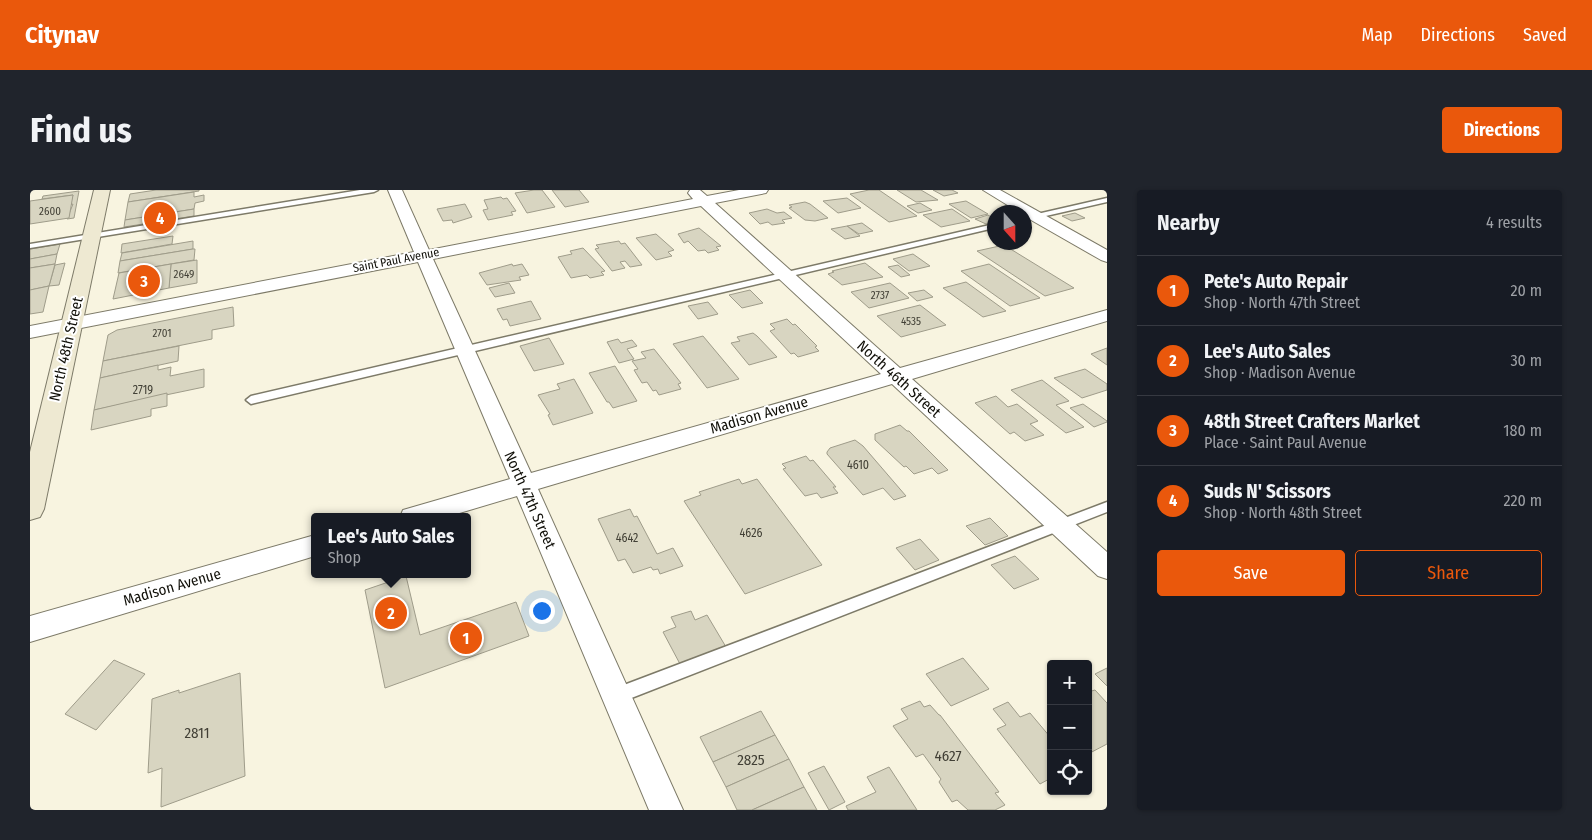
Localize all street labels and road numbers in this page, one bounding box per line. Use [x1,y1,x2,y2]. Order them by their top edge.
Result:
street label: Saint Paul Avenue [352,245,440,275]
street label: North 48th Street [45,295,87,403]
street label: North 46th Street [853,337,945,421]
street label: Madison Avenue [708,392,810,438]
street label: North 47th Street [500,448,560,552]
street label: Madison Avenue [121,564,223,610]

